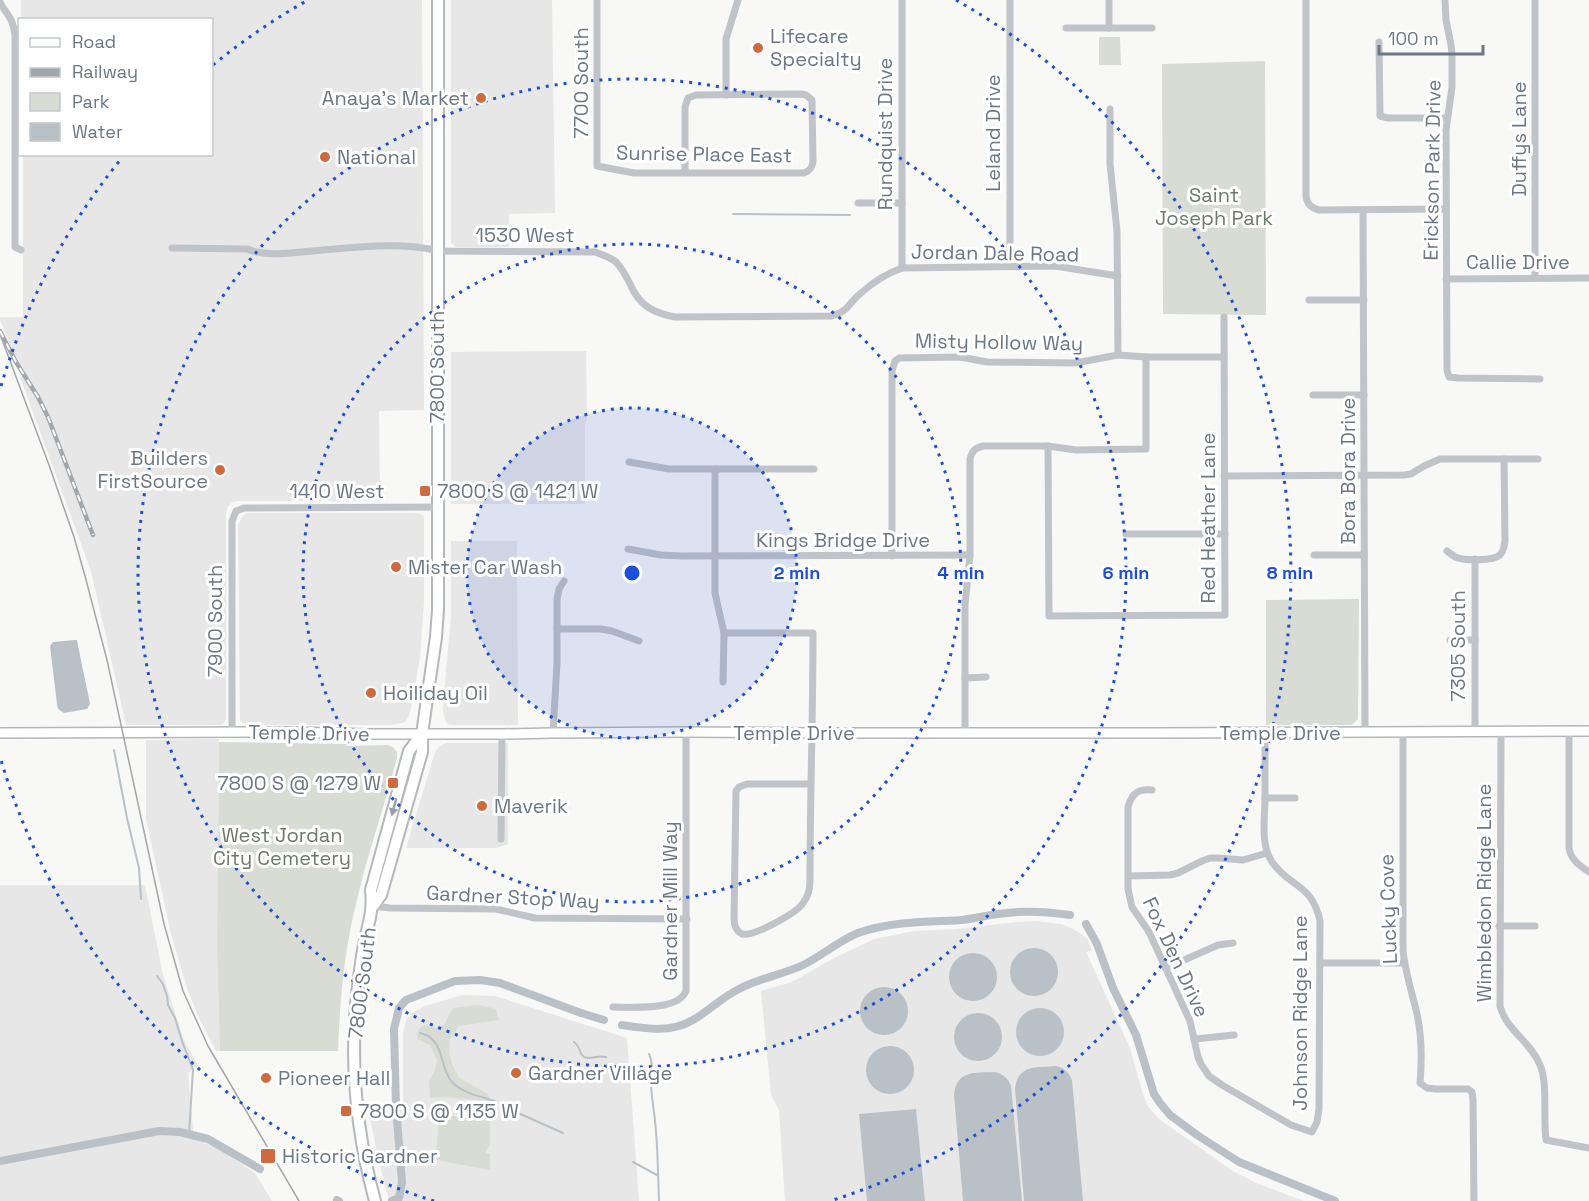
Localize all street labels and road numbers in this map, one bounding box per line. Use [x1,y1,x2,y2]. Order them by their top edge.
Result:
street label: 7700 South [568,27,594,139]
street label: Rundquist Drive [872,58,898,210]
street label: Leland Drive [980,74,1006,192]
street label: Erickson Park Drive [1417,79,1447,261]
street label: Duffys Lane [1506,81,1532,197]
street label: Sunrise Place East [616,139,792,169]
street label: 1530 West [476,222,574,248]
street label: Jordan Dale Road [911,239,1079,267]
street label: Callie Drive [1466,249,1570,275]
street label: 7800 South [424,311,450,423]
street label: Misty Hollow Way [915,328,1083,356]
street label: Bora Bora Drive [1335,398,1361,544]
street label: Red Heather Lane [1195,433,1221,603]
street label: 1410 West [289,478,385,504]
street label: Kings Bridge Drive [756,527,930,553]
street label: 7900 South [202,565,228,677]
street label: 7305 South [1445,590,1471,702]
street label: Temple Drive [248,719,370,747]
street label: Temple Drive [733,720,855,746]
street label: Temple Drive [1219,720,1341,746]
street label: Wimbledon Ridge Lane [1471,784,1497,1002]
street label: Gardner Mill Way [657,821,683,981]
street label: Lucky Cove [1373,853,1403,965]
street label: Gardner Stop Way [426,879,600,915]
street label: Fox Den Drive [1137,893,1215,1021]
street label: Johnson Ridge Lane [1287,915,1313,1111]
street label: 7800 South [342,925,382,1041]

